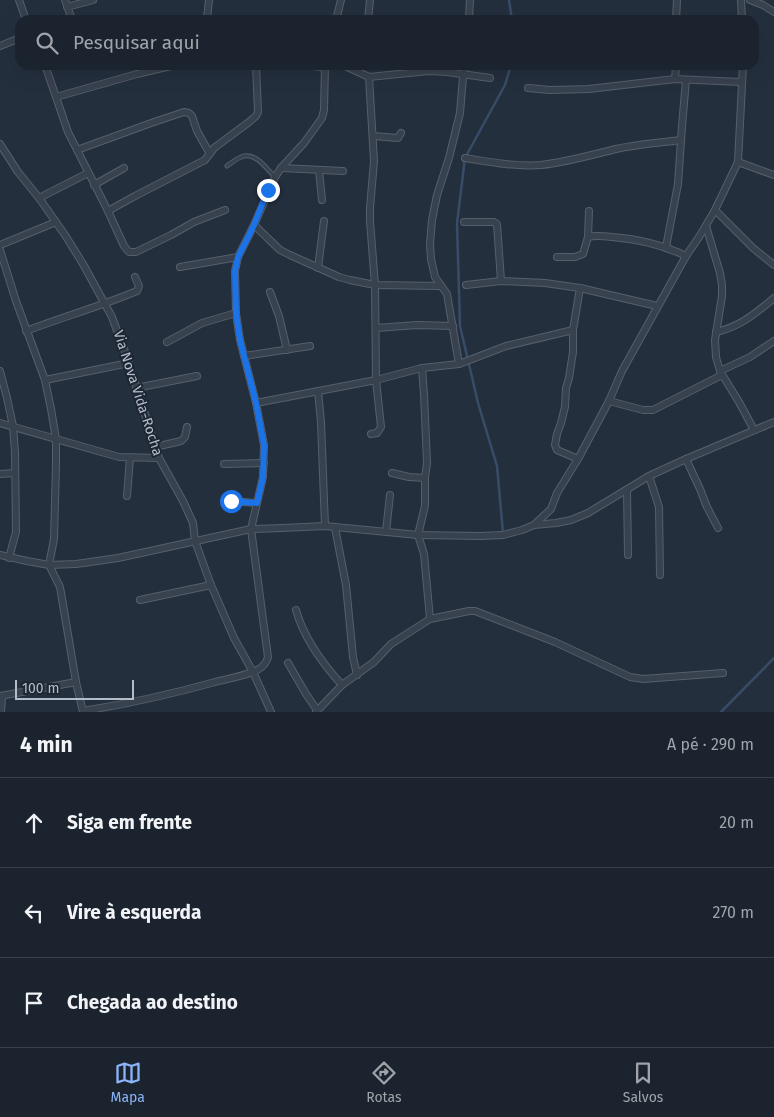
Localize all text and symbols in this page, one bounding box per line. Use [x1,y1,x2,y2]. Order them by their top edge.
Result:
search box [15,15,759,70]
icon: search [33,29,61,57]
text: Pesquisar aqui [73,31,200,54]
route end [257,179,280,202]
street label: Via Nova Vida-Rocha [110,328,166,458]
route start [220,490,243,513]
scale bar [15,677,134,700]
text: 100 m [22,680,59,697]
text: 4 min [20,732,73,758]
text: A pé · 290 m [667,735,754,754]
icon: ahead [20,809,48,837]
text: Siga em frente [67,811,192,834]
text: 20 m [719,813,754,832]
icon: left [20,899,48,927]
text: Vire à esquerda [67,901,201,924]
text: 270 m [712,903,754,922]
icon: arrive [20,989,48,1017]
text: Chegada ao destino [67,991,238,1014]
tab: Mapa [111,1059,145,1106]
tab: Rotas [366,1059,402,1106]
tab: Salvos [623,1059,663,1106]

